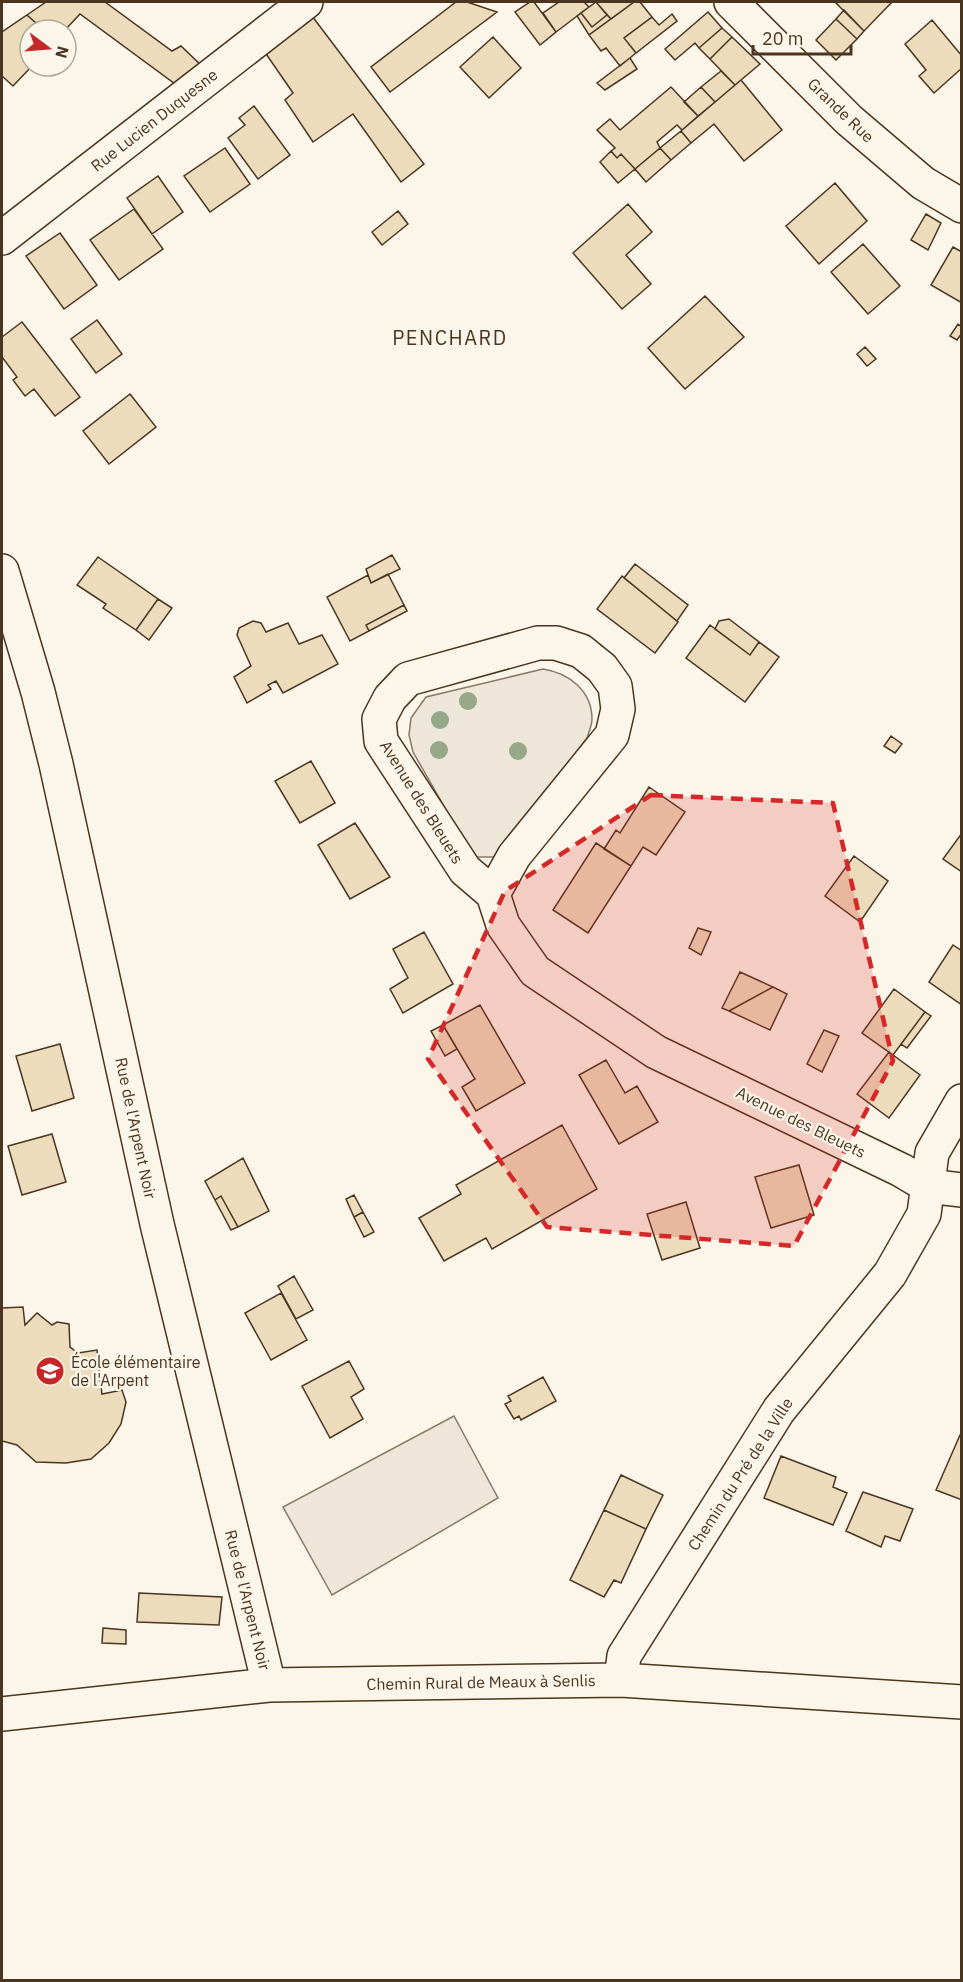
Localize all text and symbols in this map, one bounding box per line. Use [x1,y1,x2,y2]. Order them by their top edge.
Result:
north arrow [18,18,78,78]
scale bar [753,18,850,56]
text: 20 m [762,27,804,50]
text: N [51,44,74,60]
street label: Rue Lucien Duquesne [87,64,221,176]
street label: Grande Rue [804,73,878,147]
district label: PENCHARD [392,324,508,351]
street label: Avenue des Bleuets [376,737,468,867]
street label: Rue de l'Arpent Noir [111,1056,161,1201]
street label: Avenue des Bleuets [733,1082,869,1162]
place label: École élémentaire de l'Arpent [71,1351,201,1390]
school or university icon: École élémentaire de l'Arpent [34,1355,66,1387]
street label: Chemin du Pré de la Ville [683,1394,797,1554]
street label: Rue de l'Arpent Noir [221,1528,275,1672]
street label: Chemin Rural de Meaux à Senlis [366,1670,596,1694]

